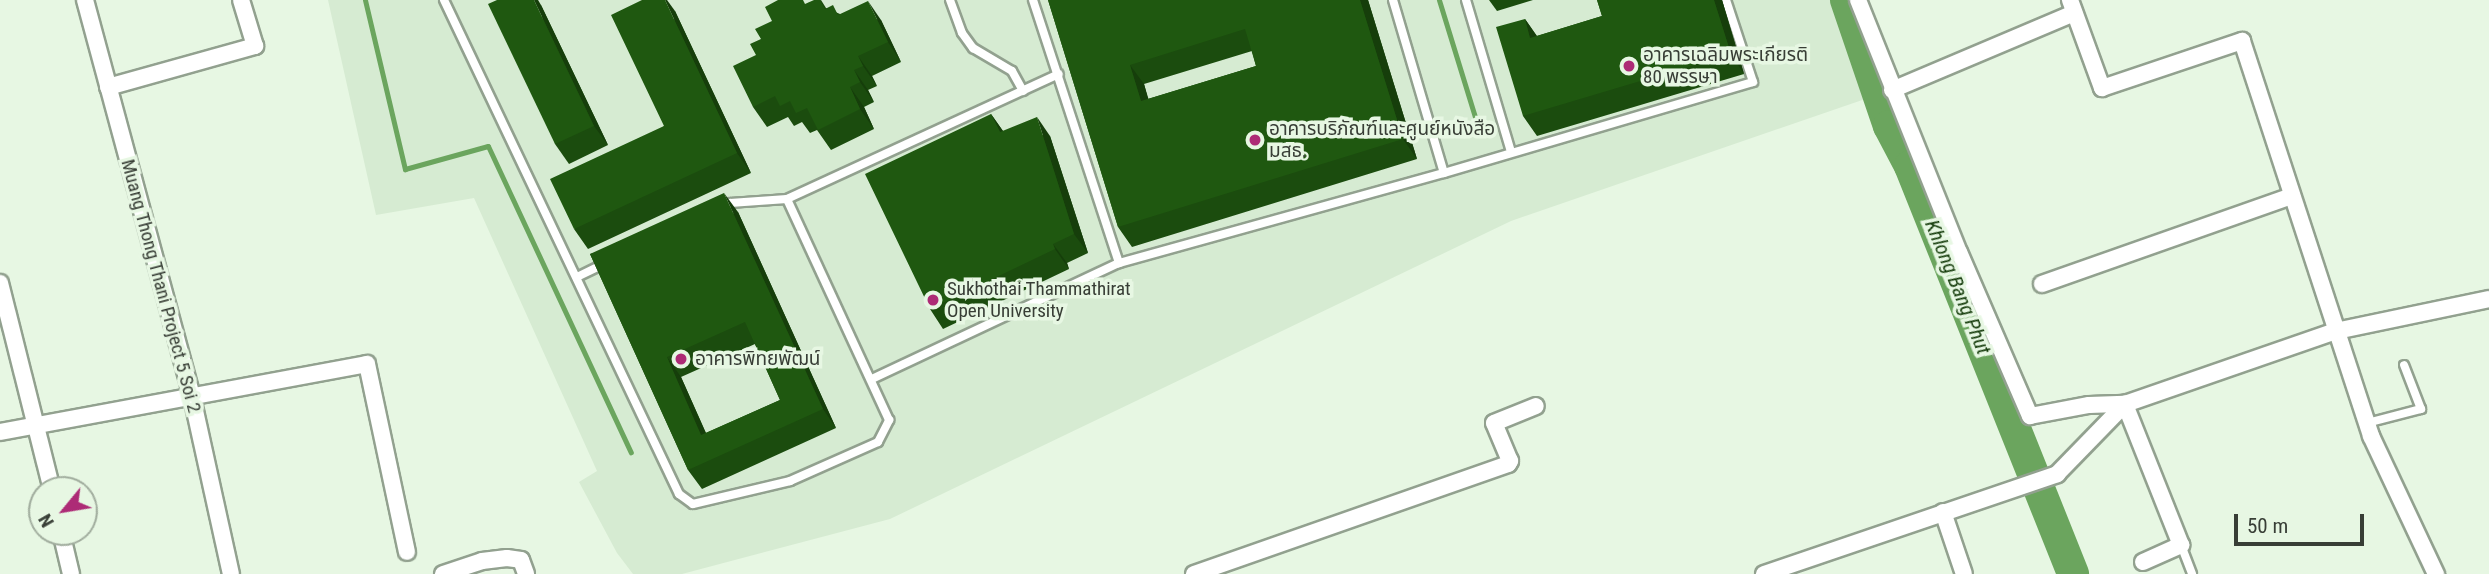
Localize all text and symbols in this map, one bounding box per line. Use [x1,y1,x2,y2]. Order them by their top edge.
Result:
place label: อาคารเฉลิมพระเกียรติ 80 พรรษา [1643,44,1808,88]
marker: อาคารเฉลิมพระเกียรติ 80 พรรษา [1621,58,1637,74]
place label: อาคารบริภัณฑ์และศูนย์หนังสือ มสธ. [1269,118,1495,162]
marker: อาคารบริภัณฑ์และศูนย์หนังสือ มสธ. [1247,132,1263,148]
street label: Muang Thong Thani Project 5 Soi 2 [116,157,206,415]
water label: Khlong Bang Phut [1920,216,1996,358]
place label: Sukhothai Thammathirat Open University [947,278,1131,322]
marker: Sukhothai Thammathirat Open University [925,292,941,308]
place label: อาคารพิทยพัฒน์ [695,348,820,370]
marker: อาคารพิทยพัฒน์ [673,351,689,367]
north arrow [28,476,98,546]
scale bar [2237,500,2366,544]
text: N [33,510,59,532]
text: 50 m [2247,514,2288,538]

